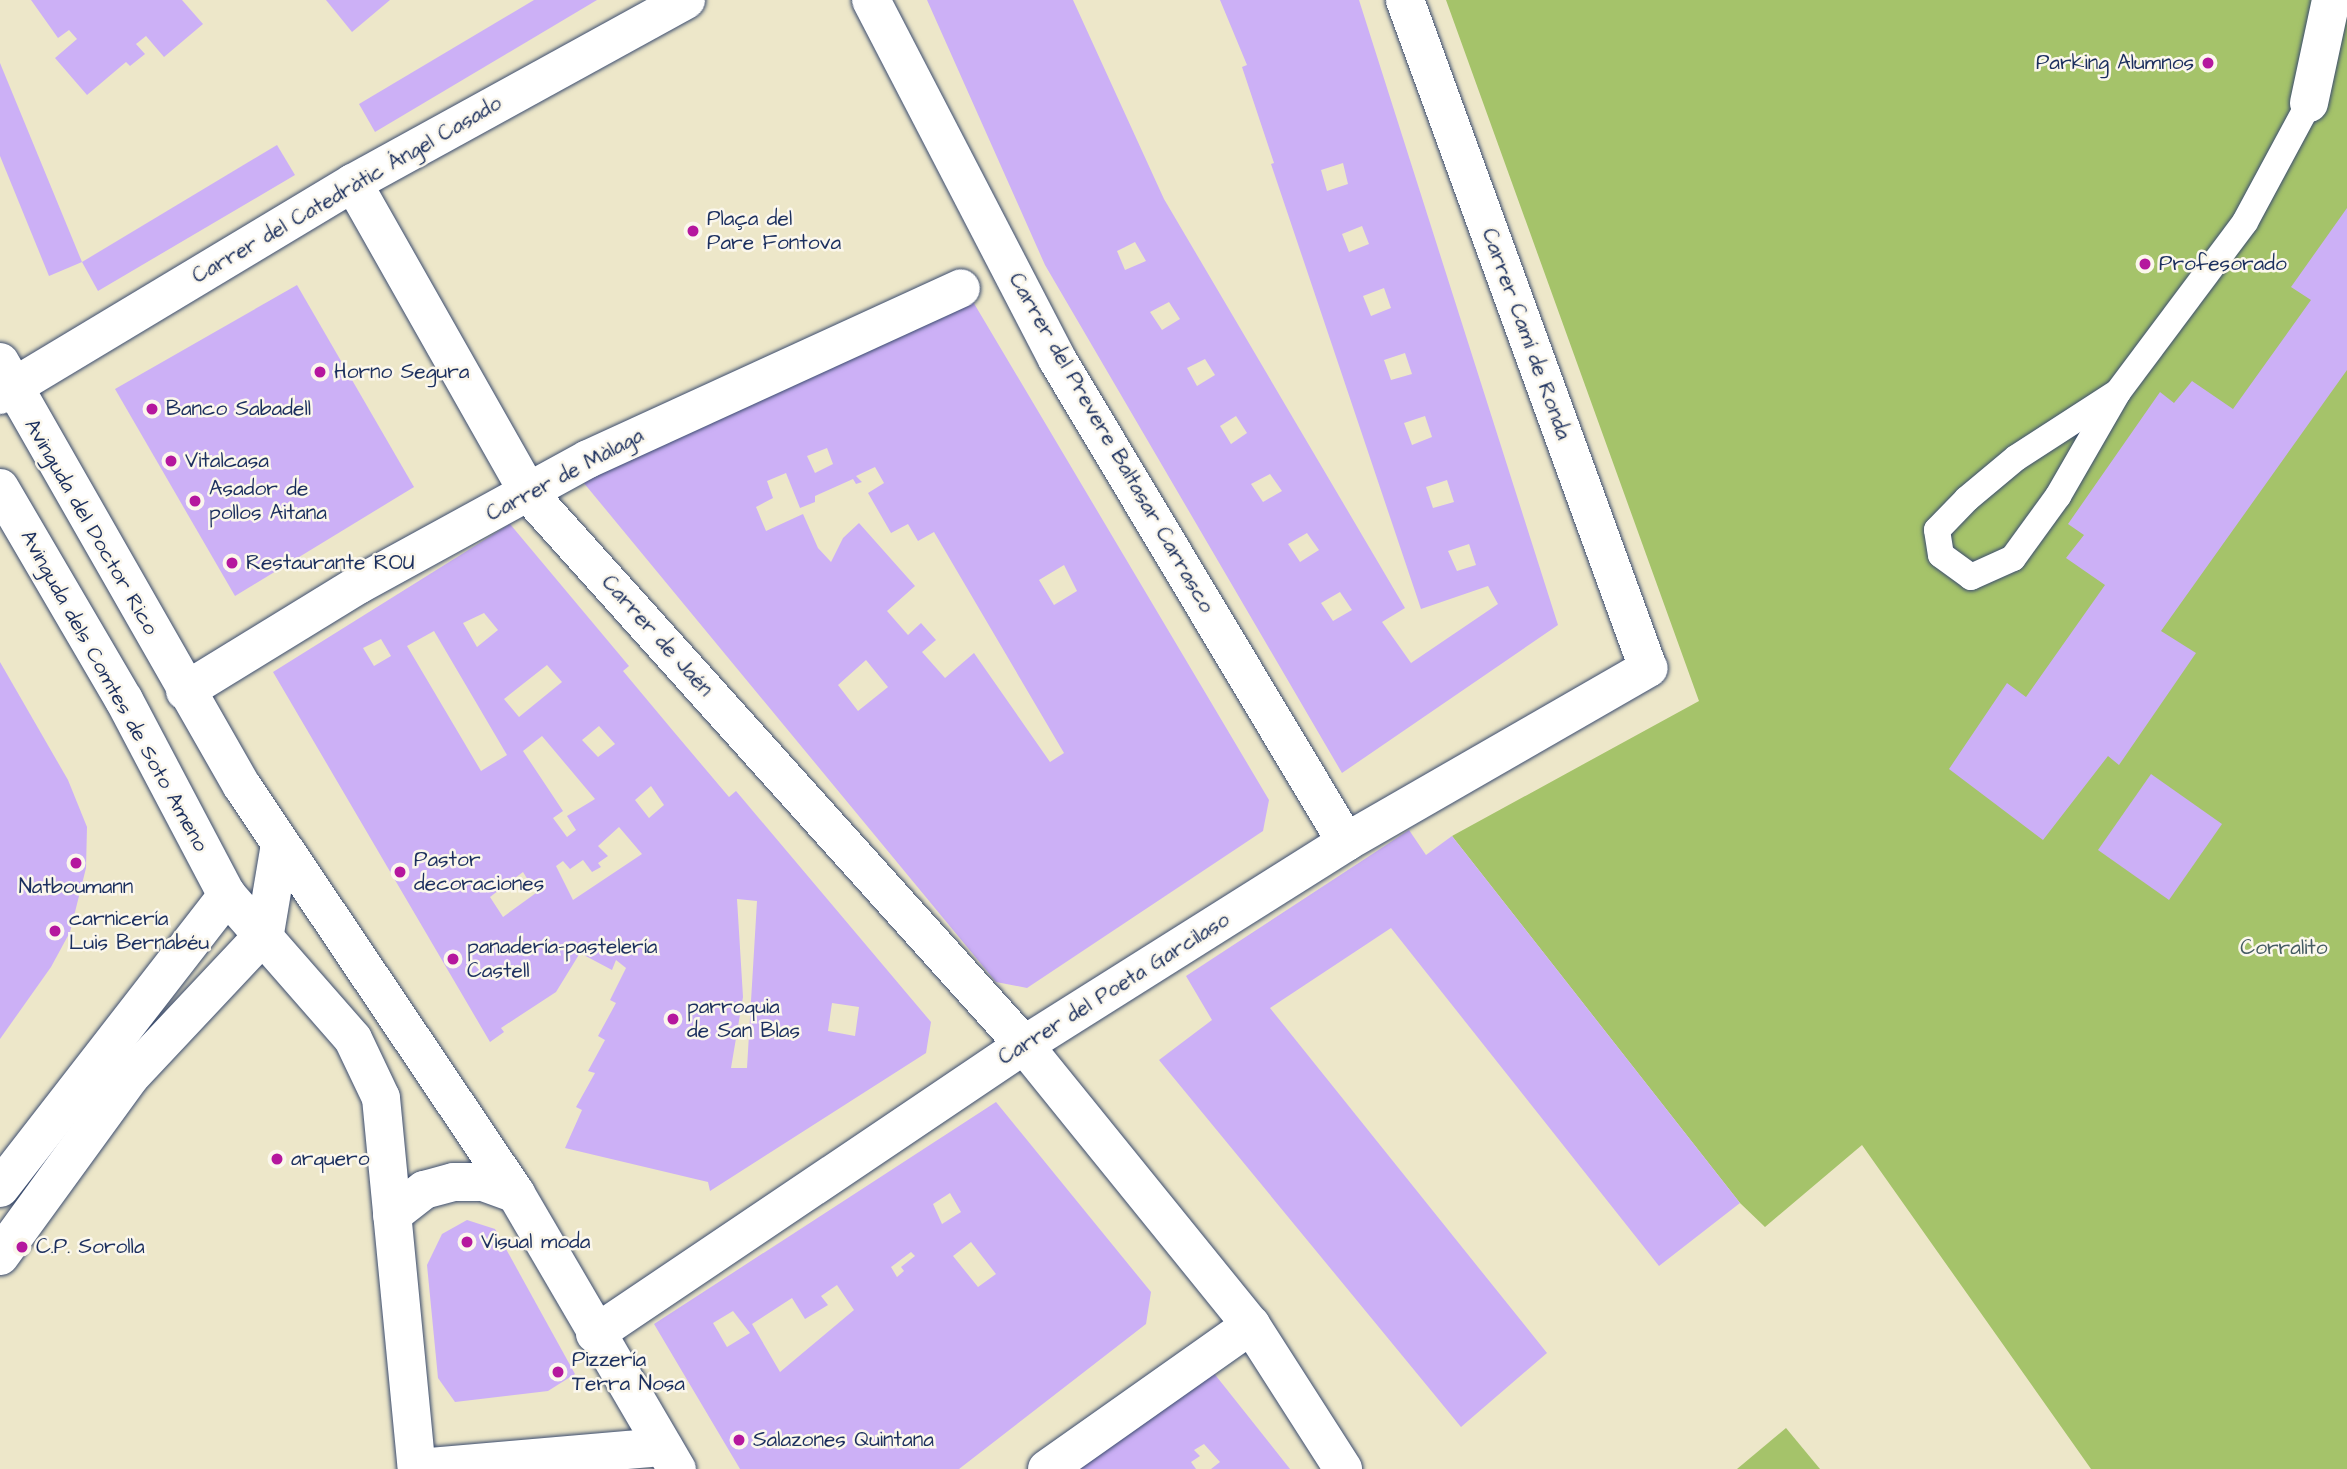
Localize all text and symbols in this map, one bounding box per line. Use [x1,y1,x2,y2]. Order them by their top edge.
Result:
place label: Parking Alumnos [2036,50,2194,76]
marker: Parking Alumnos [2200,55,2216,71]
street label: Carrer del Catedràtic Ángel Casado [188,91,506,289]
place label: Plaça del Pare Fontova [707,206,841,256]
marker: Plaça del Pare Fontova [685,223,701,239]
street label: Carrer Camí de Ronda [1476,225,1576,443]
place label: Profesorado [2159,251,2287,277]
marker: Profesorado [2137,256,2153,272]
street label: Carrer del Prevere Baltasar Carrasco [1003,269,1219,617]
place label: Horno Segura [334,359,469,385]
marker: Horno Segura [312,364,328,380]
place label: Banco Sabadell [166,396,311,422]
marker: Banco Sabadell [144,401,160,417]
street label: Avinguda del Doctor Rico [19,414,163,640]
street label: Carrer de Màlaga [482,423,648,527]
place label: Vitalcasa [185,448,269,474]
marker: Vitalcasa [163,453,179,469]
place label: Asador de pollos Aitana [209,476,327,526]
marker: Asador de pollos Aitana [187,493,203,509]
street label: Avinguda dels Comtes de Soto Ameno [15,526,213,856]
place label: Restaurante ROU [246,550,415,576]
marker: Restaurante ROU [224,555,240,571]
street label: Carrer de Jaén [596,570,718,702]
place label: Pastor decoraciones [414,847,544,897]
marker: Natboumann [68,855,84,871]
marker: Pastor decoraciones [392,864,408,880]
place label: Natboumann [19,874,133,900]
place label: carnicería Luis Bernabéu [69,906,209,956]
street label: Carrer del Poeta Garcilaso [994,907,1234,1071]
marker: carnicería Luis Bernabéu [47,923,63,939]
place label: panadería-pastelería Castell [467,934,658,984]
park label: Corralito [2240,935,2328,961]
marker: panadería-pastelería Castell [445,951,461,967]
place label: parroquia de San Blas [687,994,800,1044]
marker: parroquia de San Blas [665,1011,681,1027]
place label: arquero [291,1146,369,1172]
marker: arquero [269,1151,285,1167]
place label: Visual moda [481,1229,591,1255]
place label: C.P. Sorolla [36,1234,145,1260]
marker: Visual moda [459,1234,475,1250]
marker: C.P. Sorolla [14,1239,30,1255]
place label: Pizzería Terra Nosa [572,1347,685,1397]
marker: Pizzería Terra Nosa [550,1364,566,1380]
place label: Salazones Quintana [753,1427,934,1453]
marker: Salazones Quintana [731,1432,747,1448]

